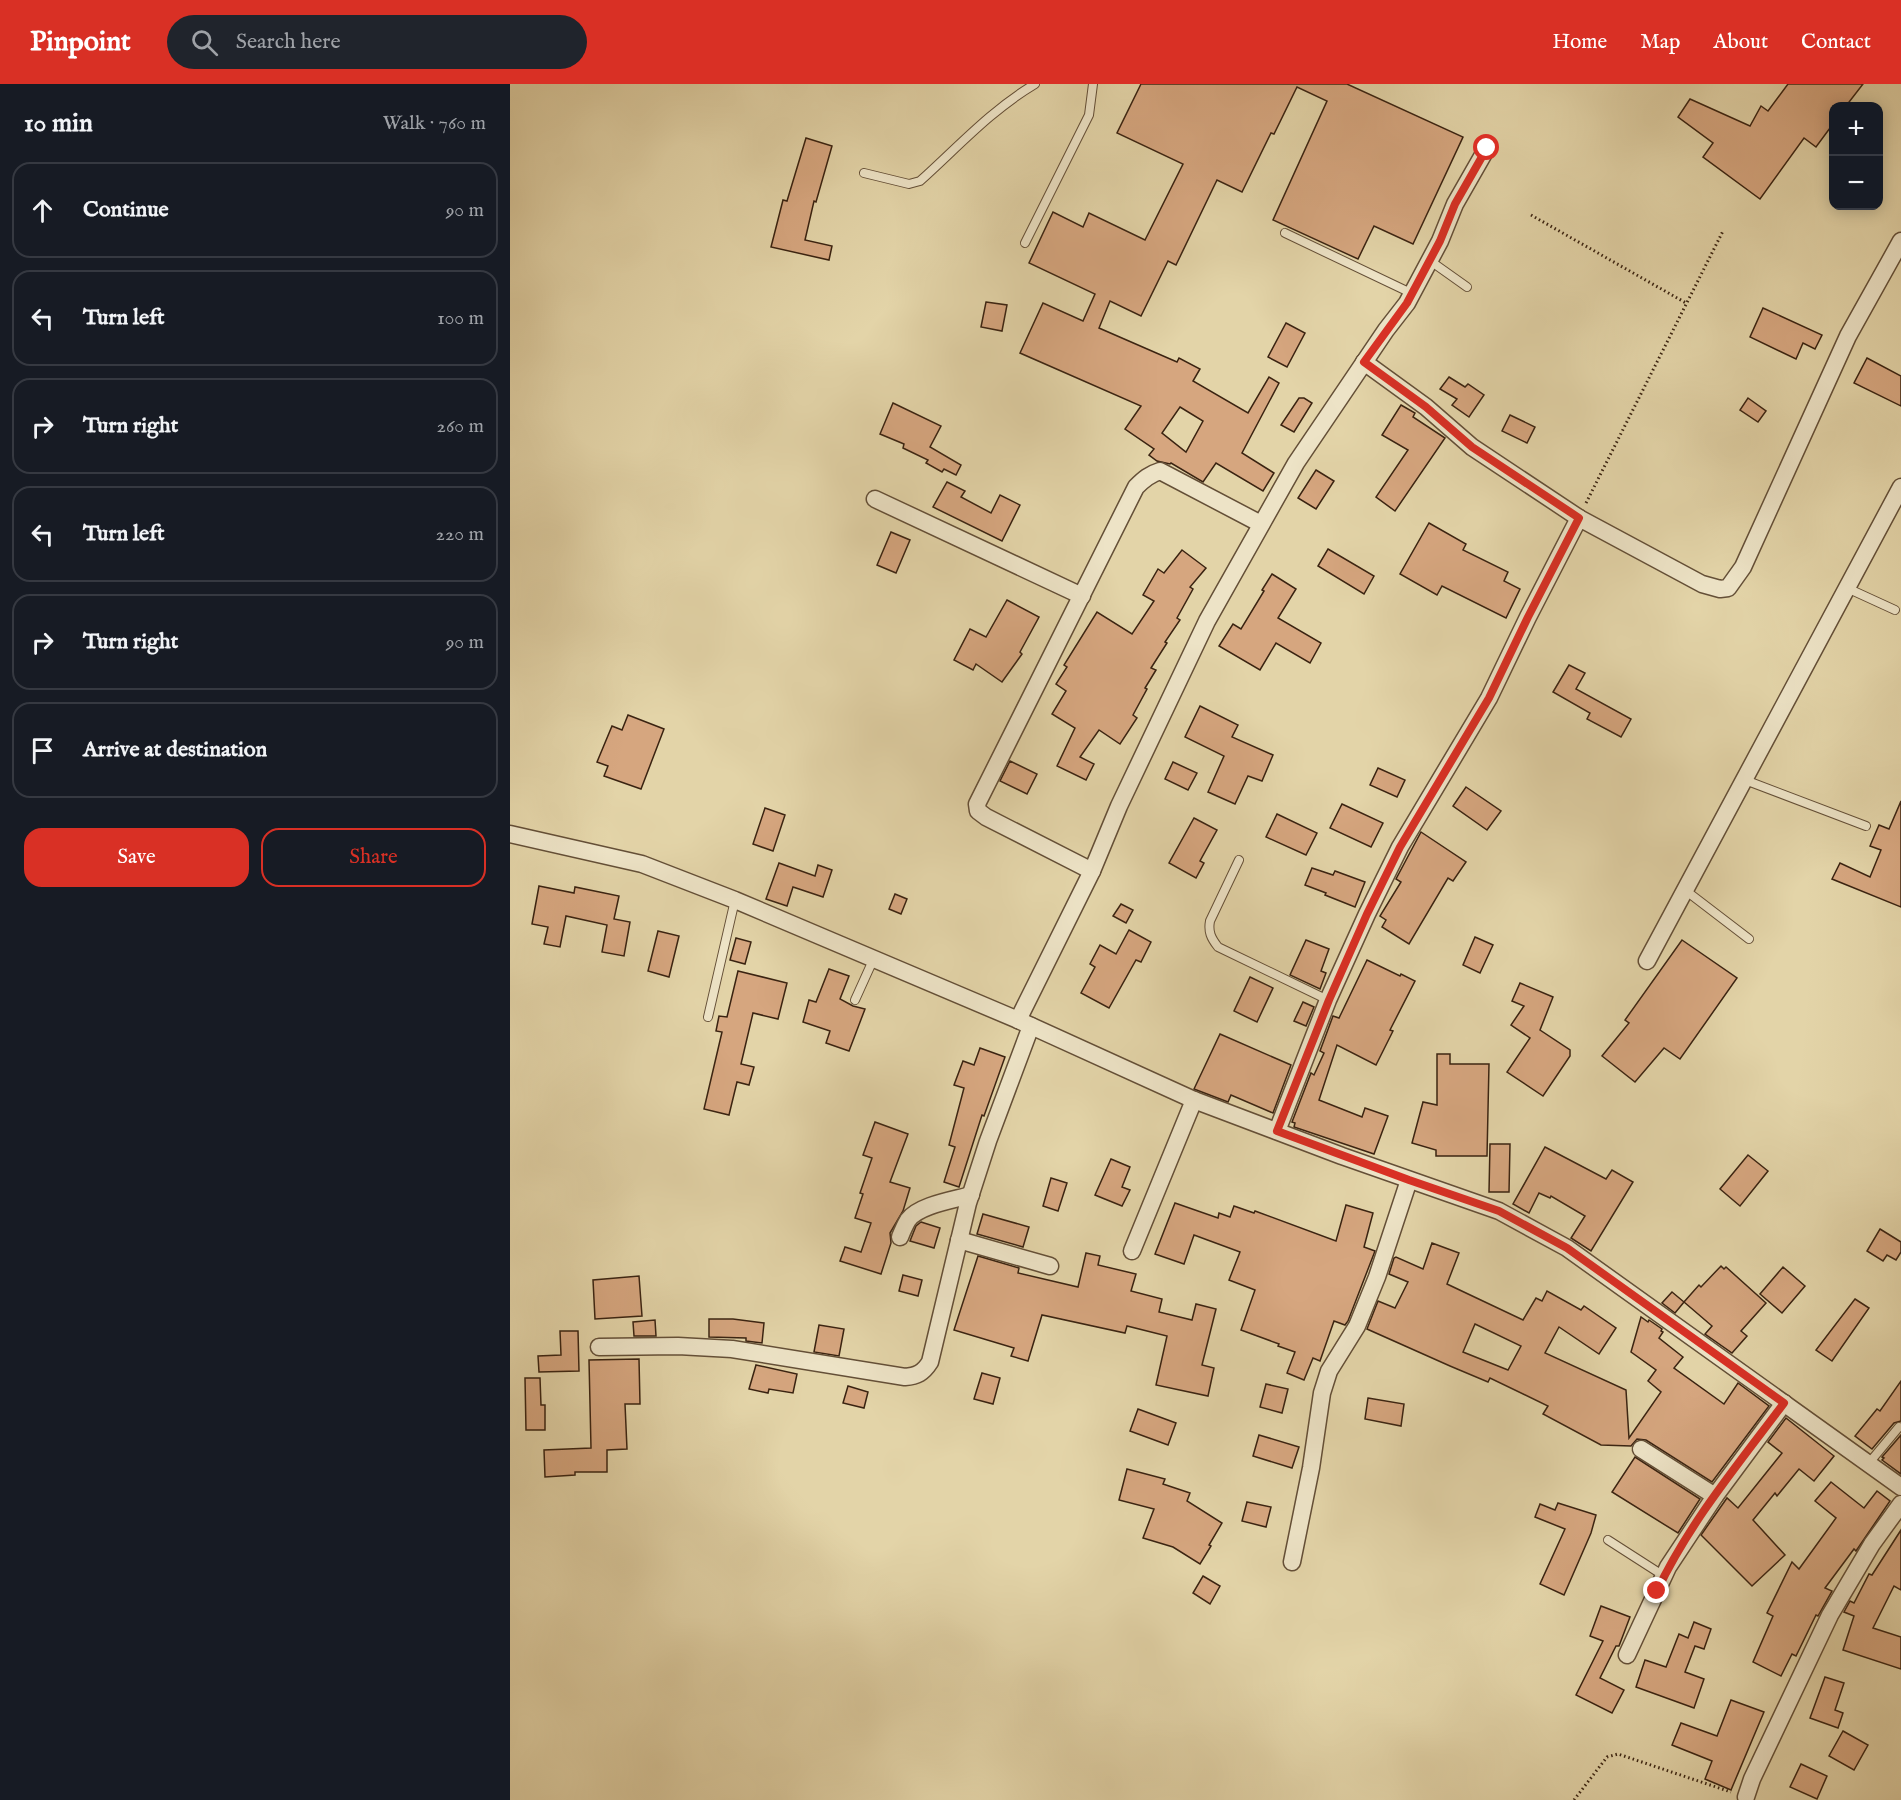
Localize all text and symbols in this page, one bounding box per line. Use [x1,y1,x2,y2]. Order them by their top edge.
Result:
search box [167,15,587,69]
text: Pinpoint [30,25,131,60]
icon: search [188,26,221,59]
text: Search here [236,28,341,56]
text: Home [1552,29,1607,56]
text: Map [1640,29,1680,56]
text: About [1713,29,1768,56]
text: Contact [1801,29,1871,56]
map controls [1829,102,1883,210]
button: + [1829,102,1883,156]
text: 10 min [24,107,93,140]
text: Walk · 760 m [383,111,486,136]
route start [1473,134,1499,160]
button: − [1829,156,1883,210]
icon: ahead [26,194,59,227]
text: Continue [83,196,169,224]
text: 90 m [446,198,484,223]
icon: left [26,302,59,335]
text: Turn left [83,304,165,332]
text: 100 m [437,306,484,331]
icon: right [26,410,59,443]
text: Turn right [83,412,178,440]
text: 260 m [437,414,484,439]
icon: left [26,518,59,551]
text: Turn left [83,520,165,548]
text: 220 m [436,522,484,547]
icon: right [26,626,59,659]
text: Turn right [83,628,178,656]
text: 90 m [446,630,484,655]
icon: arrive [26,734,59,767]
text: Arrive at destination [83,736,267,764]
button: Save [24,828,249,887]
button: Share [261,828,486,887]
route end [1643,1577,1669,1603]

